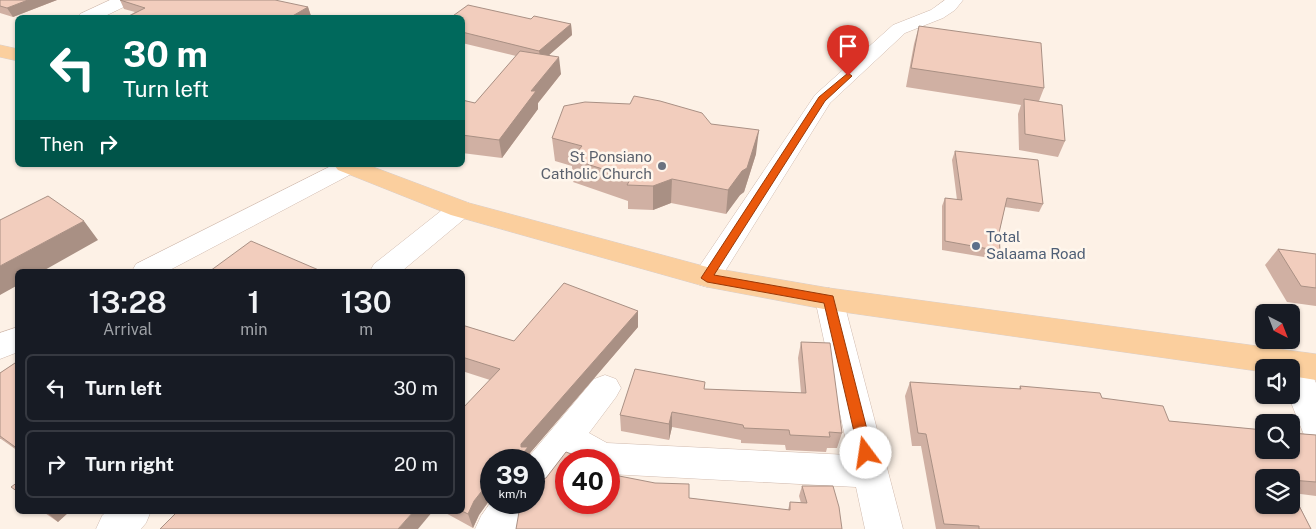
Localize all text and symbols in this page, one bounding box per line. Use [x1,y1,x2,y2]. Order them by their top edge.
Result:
pin [827,25,869,76]
icon: arrive [834,32,862,60]
text: 30 m [123,34,208,75]
icon: left [40,35,105,100]
text: Turn left [123,76,209,102]
icon: right [94,130,122,158]
text: Then [40,133,84,155]
place label: St Ponsiano Catholic Church [541,148,652,182]
marker: St Ponsiano Catholic Church [656,160,668,172]
place label: Total Salaama Road [986,228,1086,262]
marker: Total Salaama Road [970,240,982,252]
text: 13:28 [88,284,167,320]
text: 1 [248,284,260,320]
text: 130 [341,284,392,320]
north arrow [1255,304,1300,349]
map controls [1255,304,1300,514]
text: Arrival [103,320,152,339]
text: min [240,320,267,339]
text: m [359,320,373,339]
button: sound [1255,359,1300,404]
icon: left [42,374,70,402]
text: Turn left [85,377,162,399]
text: 30 m [393,377,438,399]
button: search [1255,414,1300,459]
position arrow [839,426,891,478]
speed limit sign: 40 [555,449,620,514]
icon: right [42,450,70,478]
text: Turn right [85,453,174,475]
text: 20 m [394,453,438,475]
text: 39 [496,460,529,490]
button: layers [1255,469,1300,514]
text: km/h [498,487,527,501]

